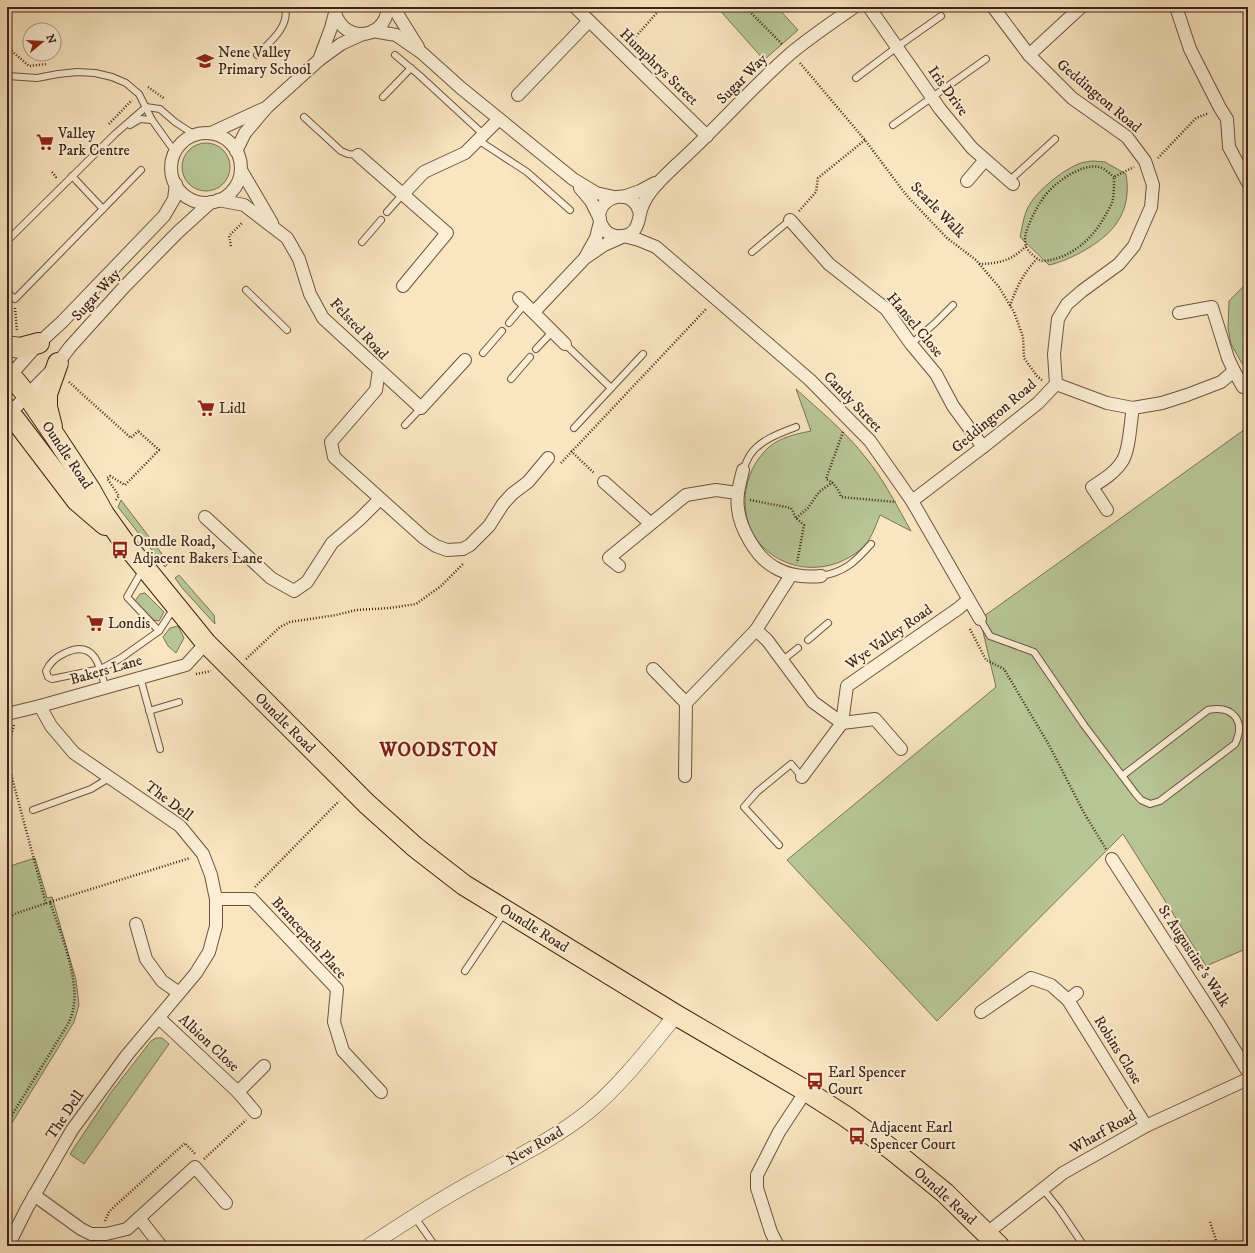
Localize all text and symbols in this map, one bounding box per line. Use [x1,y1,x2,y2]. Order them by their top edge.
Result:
north arrow [22,22,62,62]
street label: Humphrys Street [615,25,703,110]
text: N [43,33,59,46]
place label: Nene Valley Primary School [218,43,311,79]
street label: Sugar Way [713,49,772,108]
school or university icon: Nene Valley Primary School [195,51,215,71]
street label: Geddington Road [1053,55,1146,137]
street label: Iris Drive [923,62,973,120]
place label: Valley Park Centre [57,124,130,160]
supermarket icon: Valley Park Centre [35,132,55,152]
street label: Searle Walk [907,178,970,243]
street label: Sugar Way [68,264,125,325]
street label: Hansel Close [882,289,948,361]
street label: Felsted Road [326,294,393,364]
street label: Candy Street [819,368,887,437]
street label: Geddington Road [948,375,1041,457]
supermarket icon: Lidl [196,398,216,418]
place label: Lidl [219,399,246,418]
street label: Oundle Road [37,417,97,493]
place label: Oundle Road, Adjacent Bakers Lane [133,532,263,568]
bus stop icon: Oundle Road, Adjacent Bakers Lane [110,540,130,560]
street label: Wye Valley Road [841,600,936,674]
supermarket icon: Londis [85,613,105,633]
place label: Londis [108,614,150,633]
street label: Bakers Lane [68,651,144,689]
street label: Oundle Road [251,689,320,758]
district label: WOODSTON [378,739,499,762]
street label: The Dell [141,777,197,825]
street label: Brancepeth Place [267,893,351,983]
street label: Oundle Road [496,899,573,957]
street label: St Augustine's Walk [1154,901,1234,1011]
street label: Albion Close [175,1010,243,1076]
street label: Robins Close [1090,1012,1146,1088]
place label: Earl Spencer Court [828,1063,906,1099]
bus stop icon: Earl Spencer Court [805,1071,825,1091]
street label: The Dell [42,1086,89,1143]
street label: Wharf Road [1066,1106,1140,1159]
place label: Adjacent Earl Spencer Court [870,1118,956,1154]
street label: New Road [503,1122,567,1170]
bus stop icon: Adjacent Earl Spencer Court [847,1126,867,1146]
street label: Oundle Road [910,1163,981,1230]

